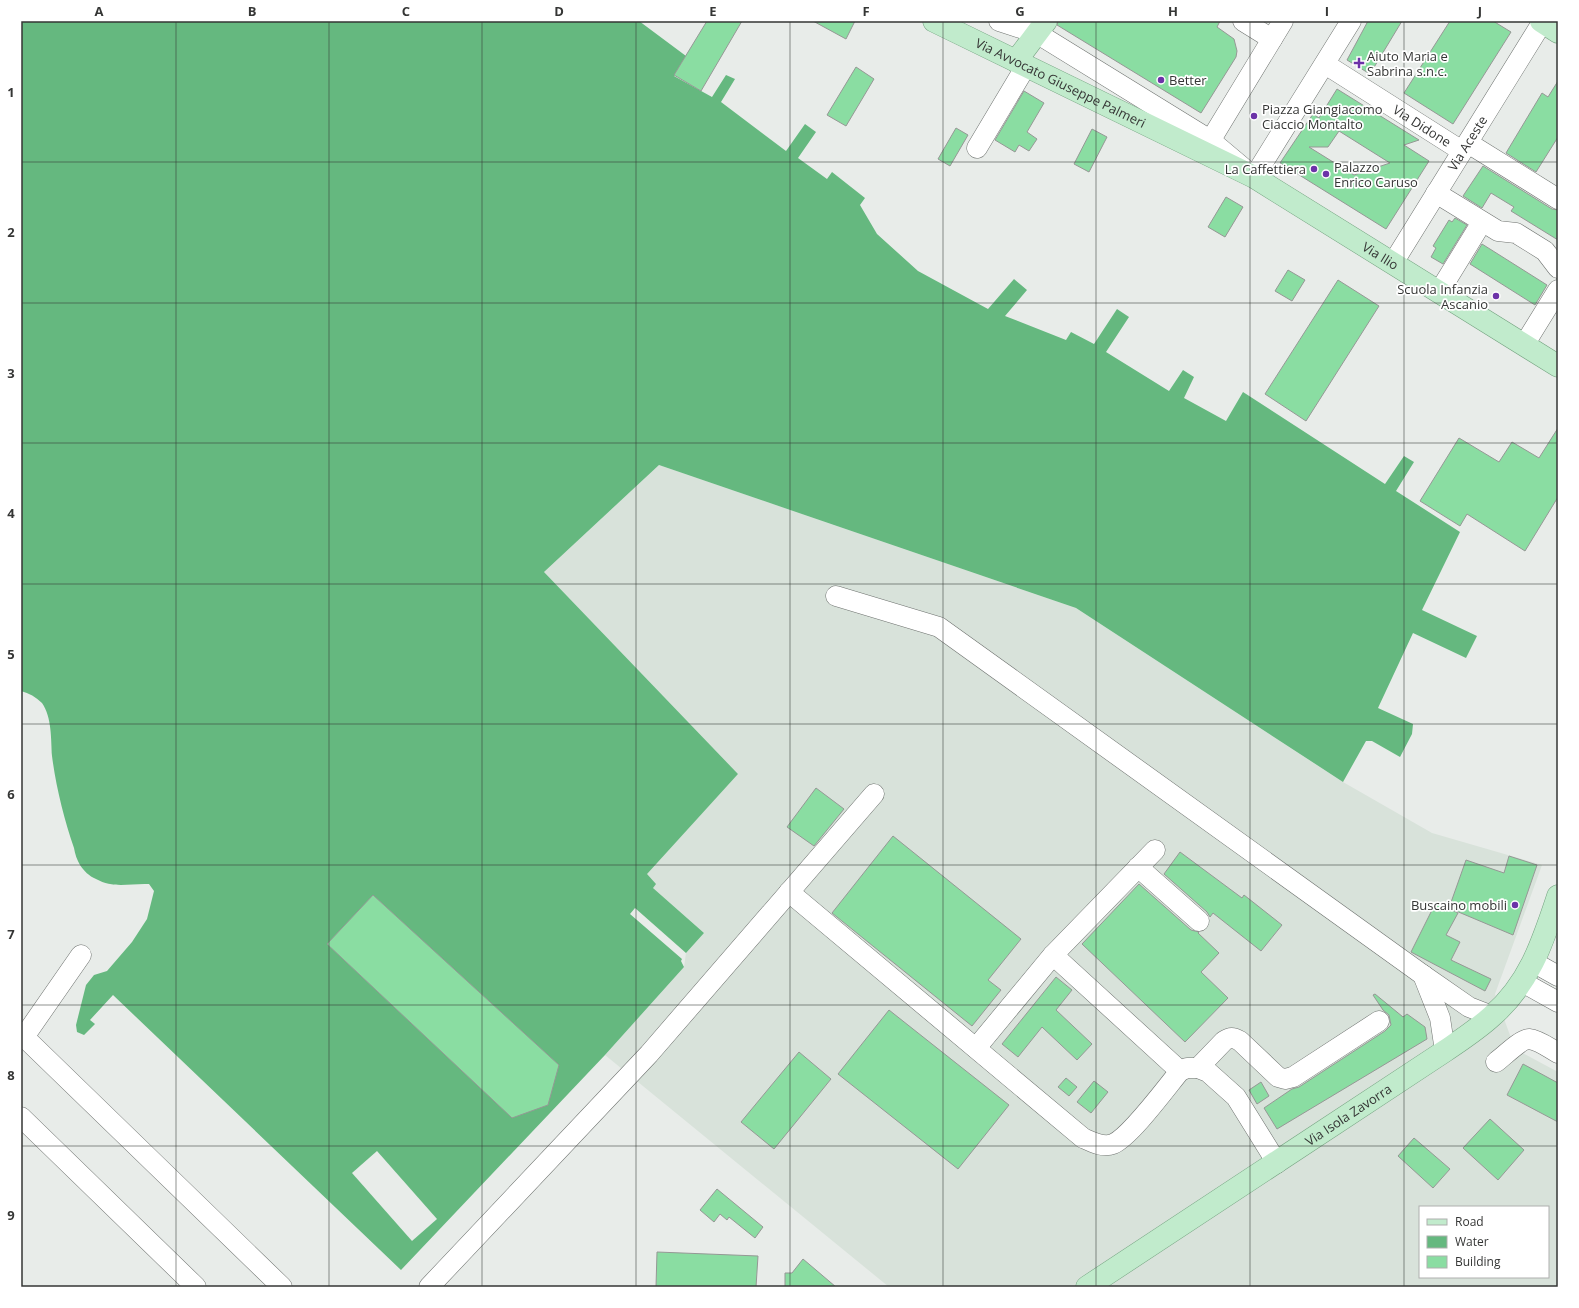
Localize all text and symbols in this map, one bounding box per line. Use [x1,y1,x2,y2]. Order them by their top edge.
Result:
text: A [95,2,104,20]
text: B [248,2,257,20]
text: C [402,2,410,20]
text: D [554,2,564,20]
text: E [709,2,717,20]
text: F [862,2,870,20]
text: G [1015,2,1025,20]
text: H [1168,2,1178,20]
text: I [1325,2,1329,20]
text: J [1477,2,1482,20]
street label: Via Avvocato Giuseppe Palmeri [973,34,1149,132]
place label: Aiuto Maria e Sabrina s.n.c. [1367,47,1448,80]
marker: Aiuto Maria e Sabrina s.n.c. [1354,58,1364,68]
place label: Better [1169,71,1207,89]
marker: Better [1156,75,1166,85]
text: 1 [7,83,15,101]
place label: Piazza Giangiacomo Ciaccio Montalto [1262,100,1383,133]
street label: Via Didone [1390,100,1455,151]
marker: Piazza Giangiacomo Ciaccio Montalto [1249,111,1259,121]
street label: Via Aceste [1443,112,1491,174]
place label: Palazzo Enrico Caruso [1334,158,1418,191]
place label: La Caffettiera [1225,160,1306,178]
marker: La Caffettiera [1309,164,1319,174]
marker: Palazzo Enrico Caruso [1321,169,1331,179]
text: 2 [7,223,15,241]
street label: Via Ilio [1359,238,1402,274]
place label: Scuola Infanzia Ascanio [1397,280,1488,313]
marker: Scuola Infanzia Ascanio [1491,291,1501,301]
text: 3 [7,364,15,382]
text: 4 [7,504,15,522]
text: 5 [7,645,15,663]
text: 6 [7,785,15,803]
place label: Buscaino mobili [1411,896,1507,914]
marker: Buscaino mobili [1510,900,1520,910]
text: 7 [7,925,15,943]
text: 8 [7,1066,15,1084]
street label: Via Isola Zavorra [1302,1080,1395,1150]
text: 9 [7,1206,15,1224]
legend [1419,1206,1549,1278]
text: Road [1455,1213,1484,1230]
text: Water [1455,1233,1489,1250]
text: Building [1455,1253,1501,1270]

